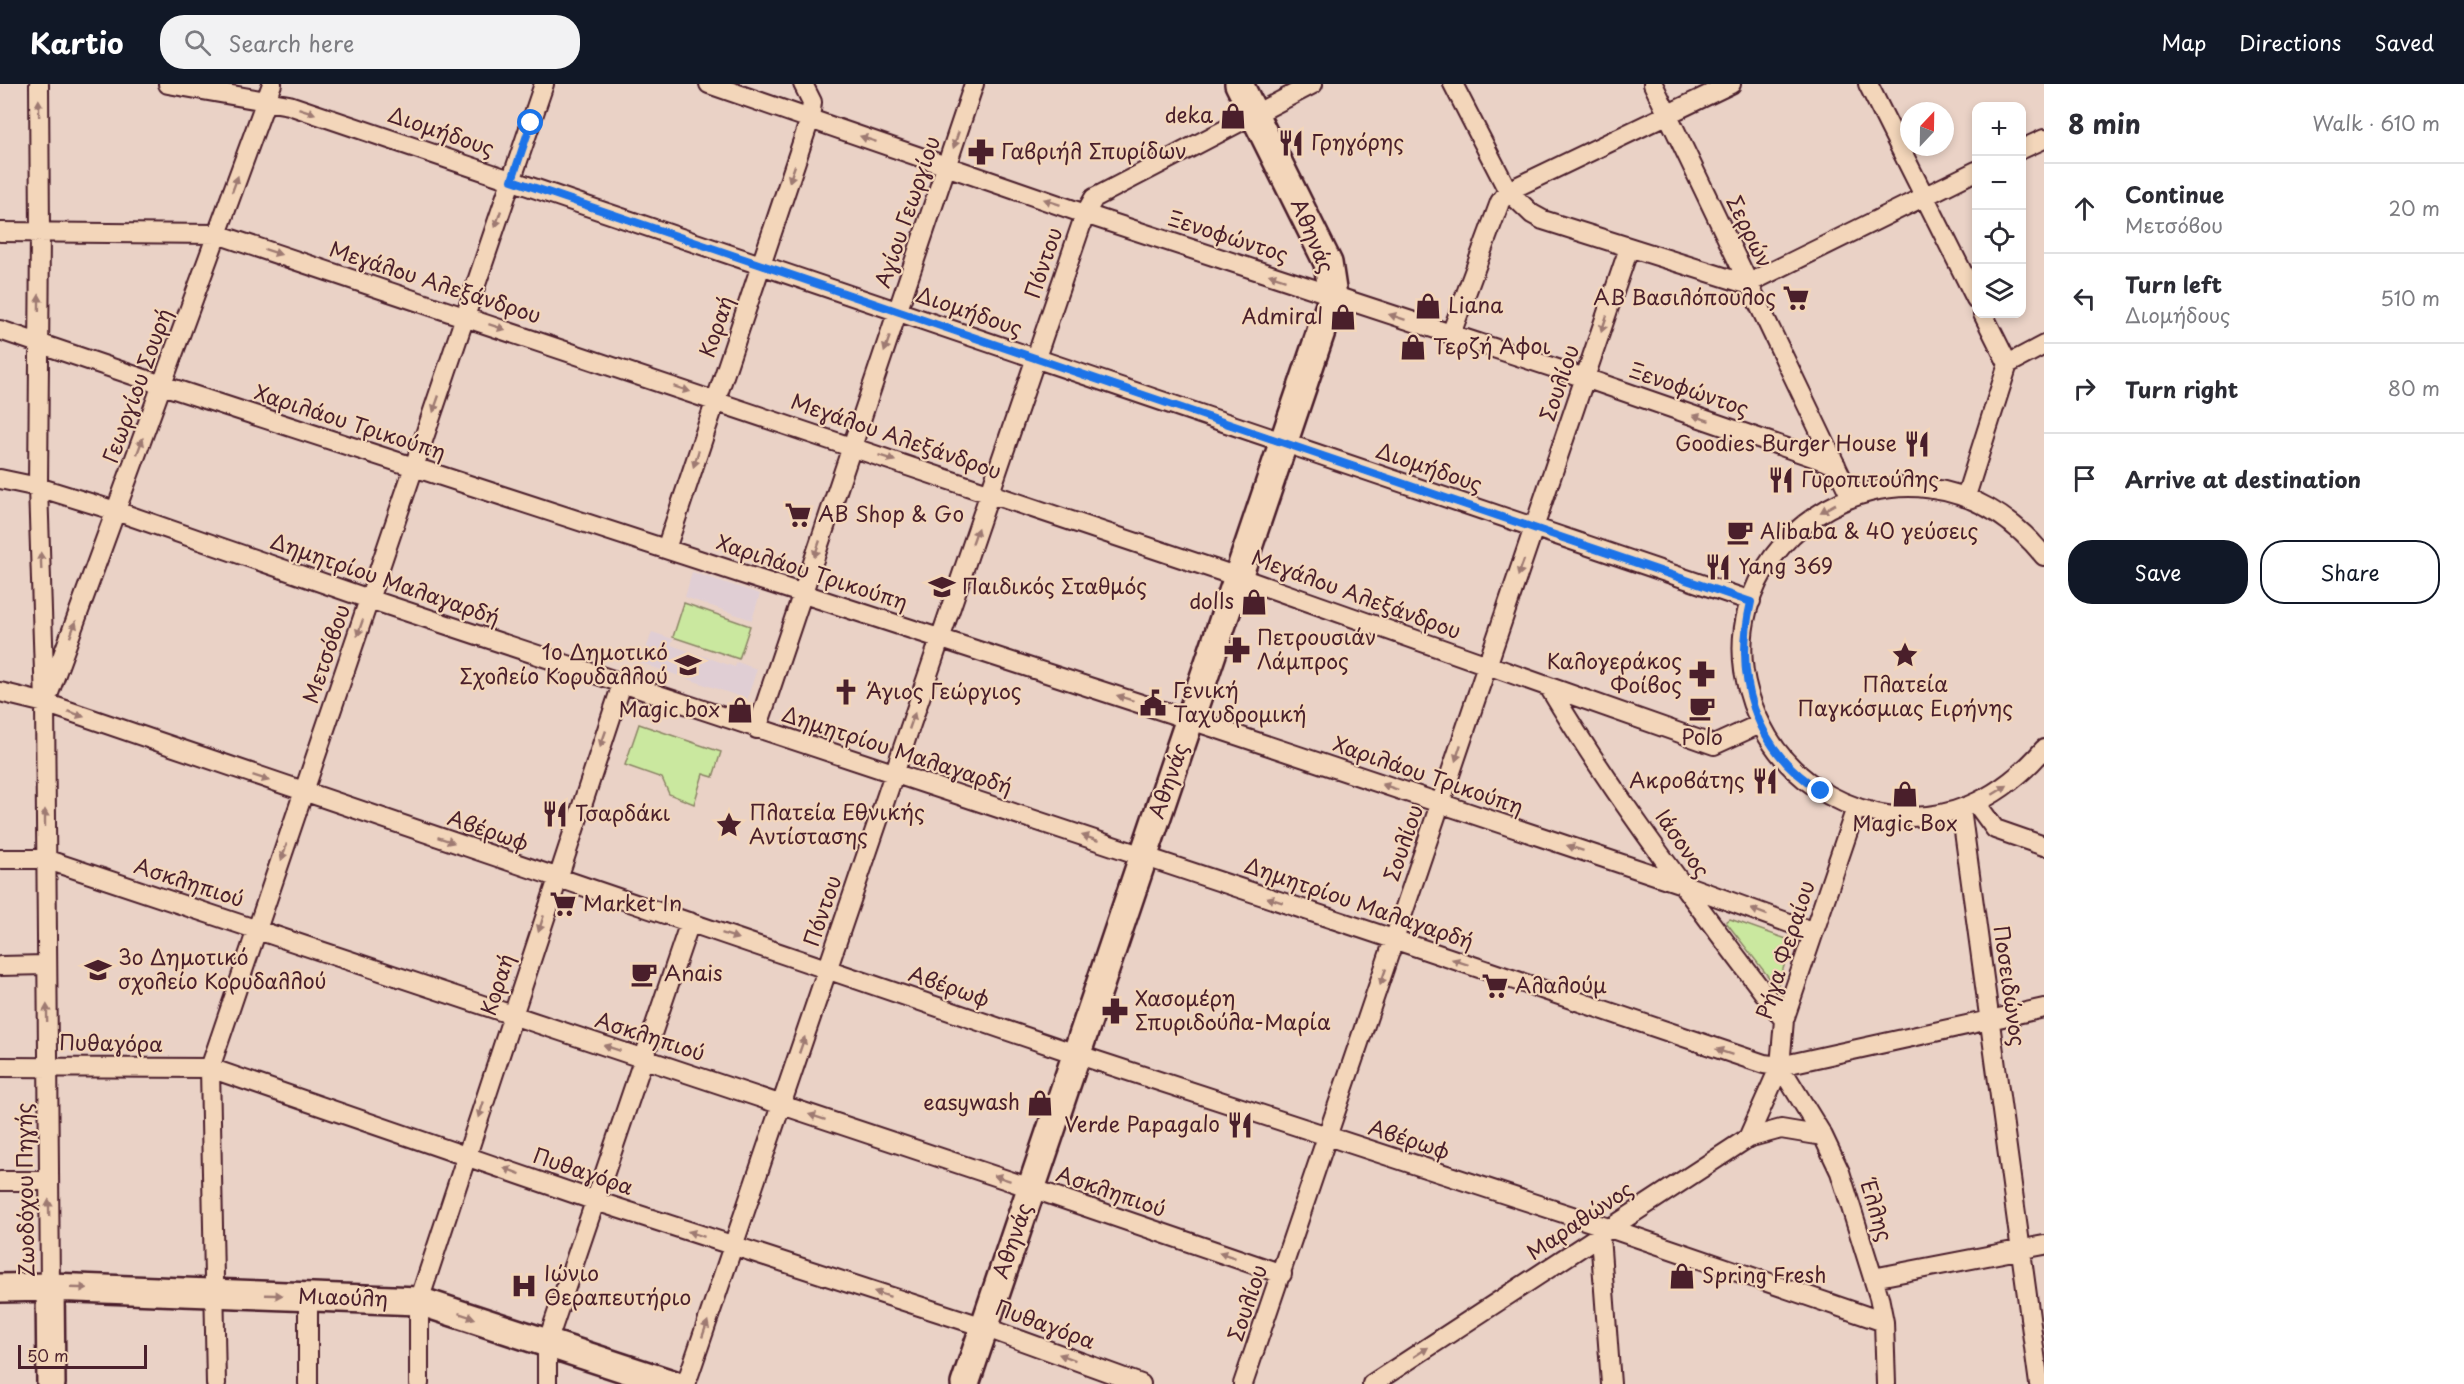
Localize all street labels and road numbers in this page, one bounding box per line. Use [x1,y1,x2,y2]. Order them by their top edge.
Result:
street label: Διομήδους [384,97,499,163]
street label: Αγίου Γεωργίου [865,131,947,291]
street label: Σερρών [1720,190,1782,273]
street label: Αθηνάς [1284,193,1344,278]
street label: Ξενοφώντος [1165,201,1293,270]
street label: Πόντου [1015,222,1069,302]
street label: Μεγάλου Αλεξάνδρου [326,232,546,330]
street label: Διομήδους [912,277,1027,343]
street label: Κοραή [690,291,741,362]
street label: Γεωργίου Σουρή [93,303,179,467]
street label: Σουλίου [1530,340,1586,425]
street label: Ξενοφώντος [1626,353,1754,423]
street label: Χαριλάου Τρικούπη [251,375,450,467]
street label: Μεγάλου Αλεξάνδρου [787,384,1006,486]
street label: Διομήδους [1372,433,1487,499]
street label: Δημητρίου Μαλαγαρδή [267,524,505,632]
street label: Χαριλάου Τρικούπη [713,525,912,617]
street label: Μεγάλου Αλεξάνδρου [1247,540,1466,646]
street label: Μετσόβου [293,599,357,707]
street label: Δημητρίου Μαλαγαρδή [778,697,1017,801]
street label: Χαριλάου Τρικούπη [1329,727,1528,822]
street label: Αθηνάς [1139,738,1195,823]
street label: Αβέρωφ [444,800,534,858]
street label: Σουλίου [1374,800,1430,885]
street label: Ιάσονος [1649,802,1719,883]
street label: Ασκληπιού [130,848,249,914]
street label: Δημητρίου Μαλαγαρδή [1241,848,1479,956]
street label: Πόντου [794,870,848,950]
street label: Ρήγα Φεραίου [1747,876,1822,1023]
street label: Ποσειδώνος [1987,923,2035,1048]
street label: Κοραή [471,949,521,1020]
street label: Αβέρωφ [905,956,995,1014]
street label: Ασκληπιού [591,1002,710,1068]
street label: Πυθαγόρα [59,1025,163,1059]
street label: Ζωοδόχου Πηγής [6,1102,42,1277]
street label: Αβέρωφ [1365,1110,1454,1166]
street label: Πυθαγόρα [529,1138,638,1202]
street label: Ασκληπιού [1053,1156,1171,1224]
street label: Μαραθώνος [1519,1172,1639,1267]
street label: Έλλης [1853,1173,1902,1245]
street label: Αθηνάς [983,1198,1039,1283]
street label: Σουλίου [1218,1260,1274,1345]
street label: Μιαούλη [297,1278,389,1314]
street label: Πυθαγόρα [991,1290,1100,1356]

